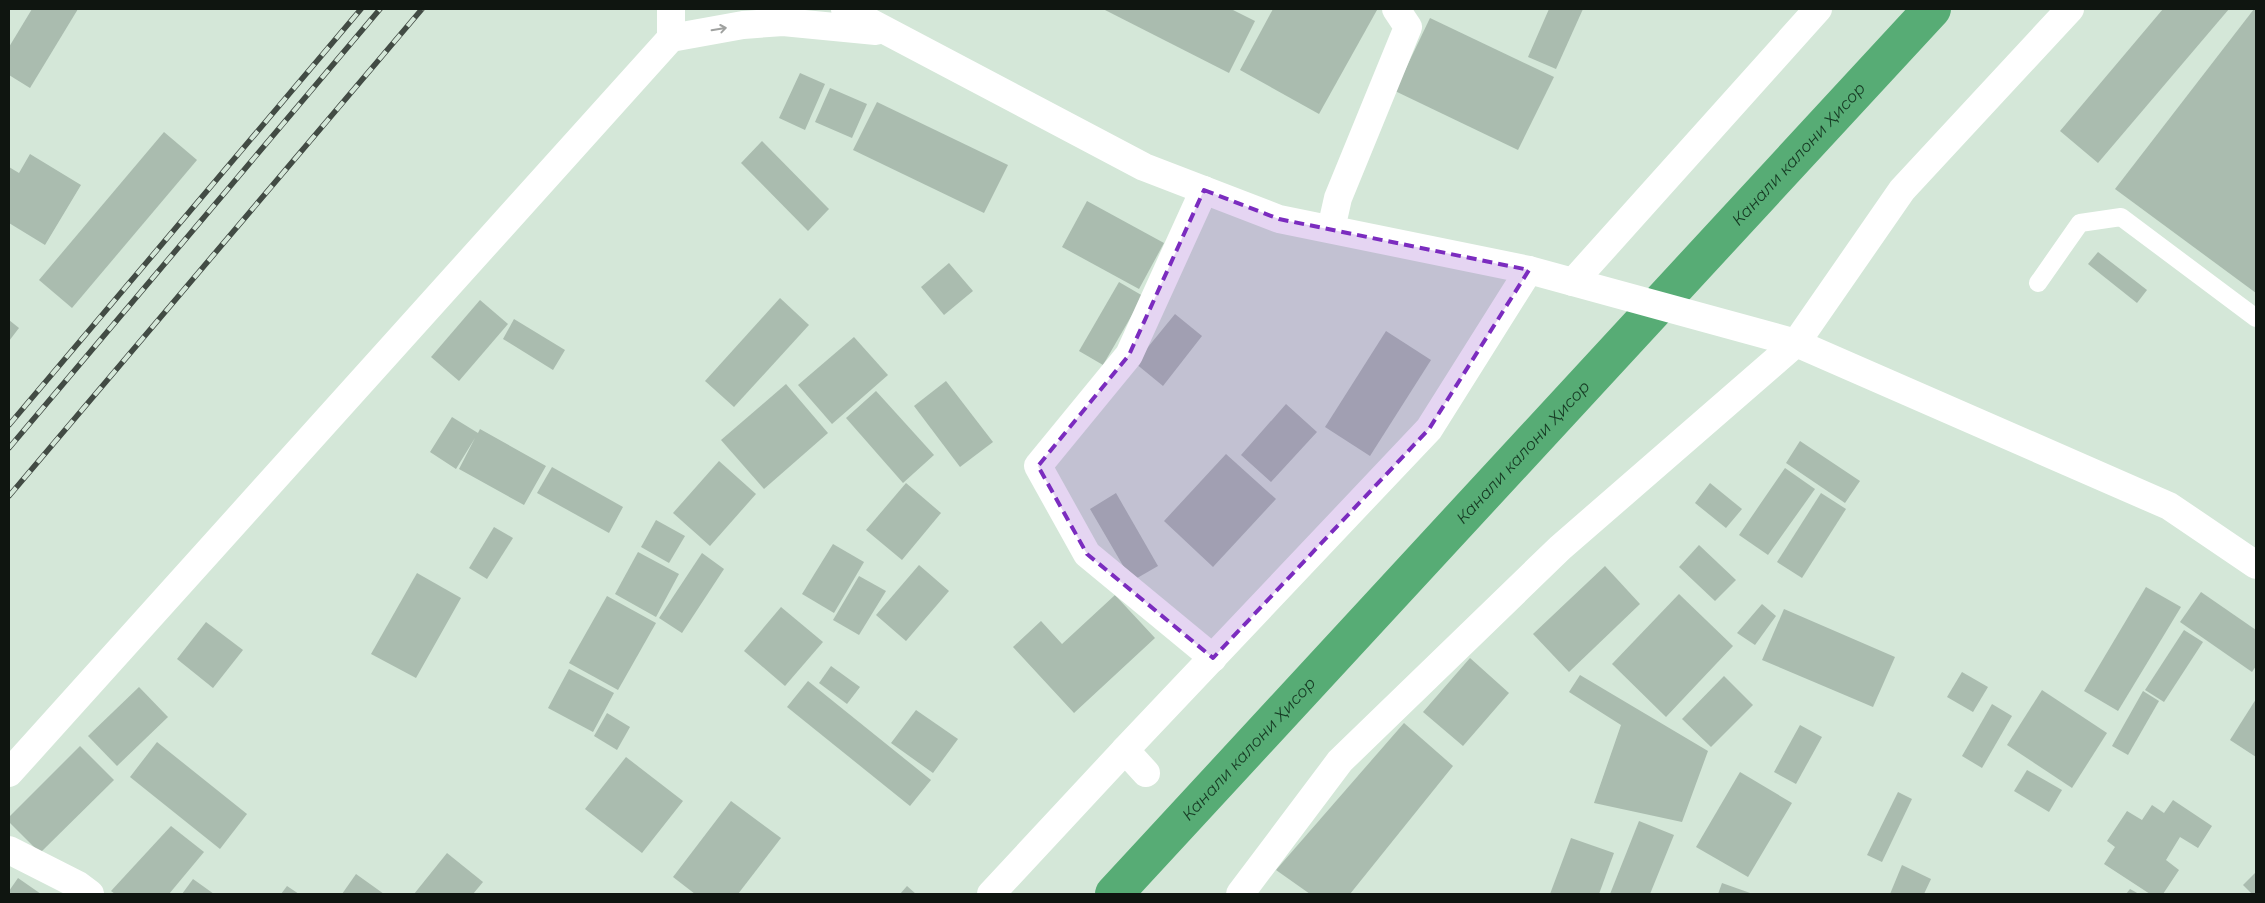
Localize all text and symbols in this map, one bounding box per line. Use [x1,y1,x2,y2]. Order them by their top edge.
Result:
one-way arrow [710,24,726,34]
water label: Канали калони Ҳисор [1728,79,1869,230]
water label: Канали калони Ҳисор [1452,377,1594,528]
water label: Канали калони Ҳисор [1178,674,1319,824]

